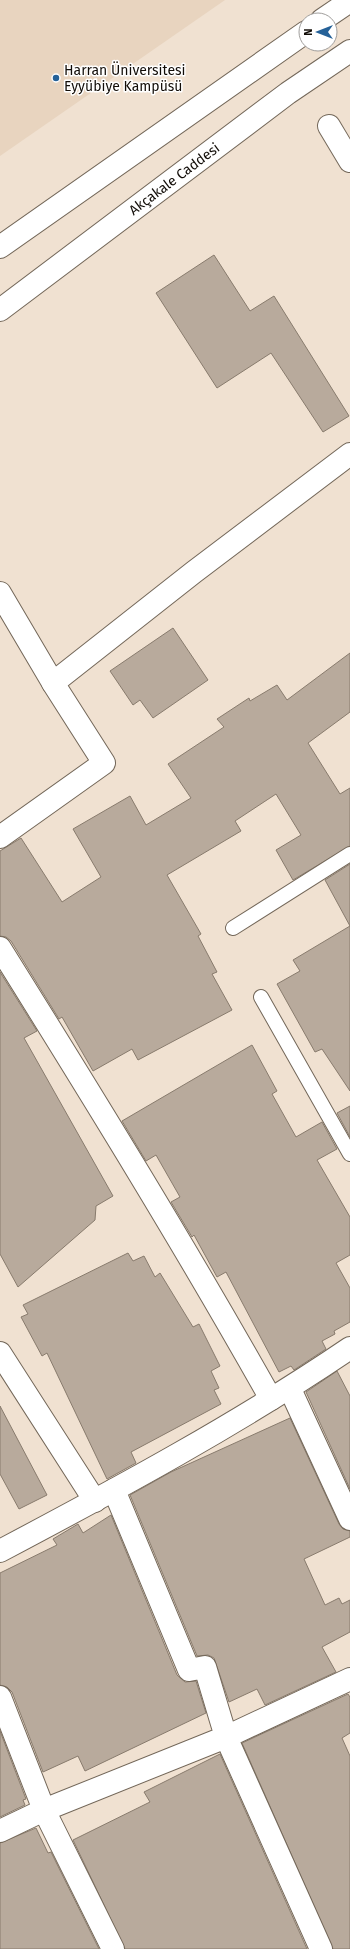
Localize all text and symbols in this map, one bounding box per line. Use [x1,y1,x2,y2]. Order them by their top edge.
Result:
north arrow [298,12,338,52]
text: N [302,28,315,36]
place label: Harran Üniversitesi Eyyübiye Kampüsü [64,61,186,95]
marker: Harran Üniversitesi Eyyübiye Kampüsü [51,73,61,83]
street label: Akçakale Caddesi [125,139,223,219]

